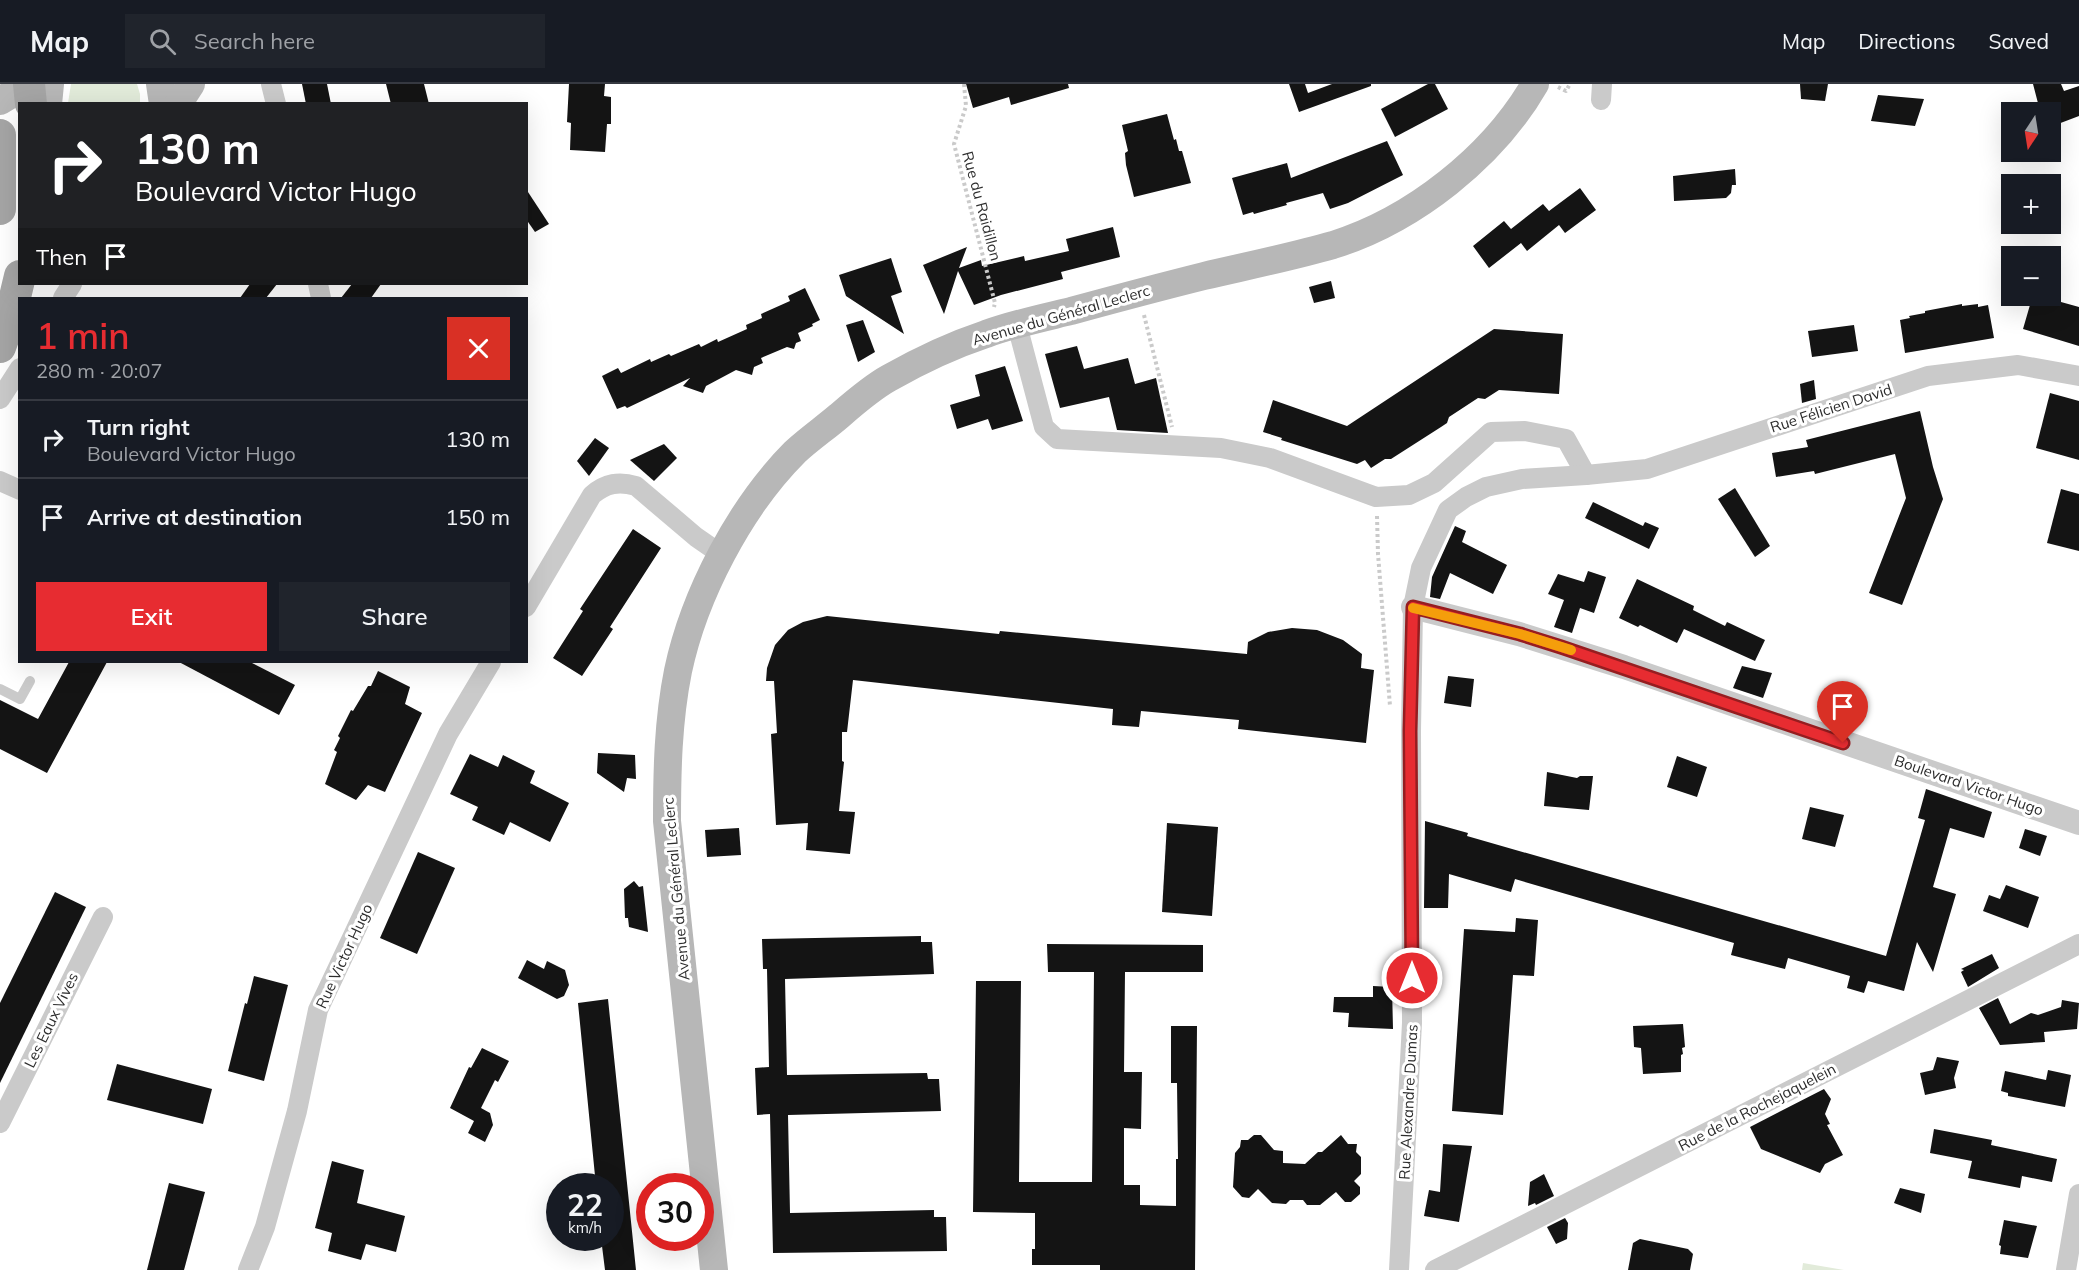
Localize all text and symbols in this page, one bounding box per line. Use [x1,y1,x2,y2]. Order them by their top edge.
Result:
search box [125,14,545,68]
text: Map [30,24,89,59]
icon: search [146,25,179,58]
text: Search here [194,27,315,55]
text: Map [1782,28,1825,54]
text: Directions [1858,28,1955,54]
text: Saved [1988,28,2049,54]
north arrow [2001,102,2061,162]
map controls [2001,102,2061,306]
text: 130 m [135,122,260,175]
icon: right [36,126,114,204]
street label: Rue du Raidillon [958,149,1006,263]
text: Boulevard Victor Hugo [135,174,417,208]
button: + [2001,174,2061,234]
icon: arrive [99,240,132,273]
text: Then [36,243,87,271]
button: − [2001,246,2061,306]
street label: Avenue du Général Leclerc [970,281,1152,349]
text: 1 min [36,313,130,358]
button: close [447,317,510,380]
text: 280 m · 20:07 [36,358,162,383]
street label: Rue Félicien David [1768,379,1894,437]
text: Turn right [87,413,190,441]
icon: right [36,423,69,456]
text: 130 m [445,425,510,453]
text: Boulevard Victor Hugo [87,441,296,466]
icon: arrive [36,501,69,534]
text: Arrive at destination [87,503,302,531]
text: 150 m [445,503,510,531]
button: Exit [36,582,267,651]
button: Share [279,582,510,651]
pin [1817,681,1868,743]
icon: arrive [1826,690,1859,723]
street label: Boulevard Victor Hugo [1892,751,2046,819]
street label: Avenue du Général Leclerc [659,797,693,981]
street label: Rue Victor Hugo [311,901,377,1011]
position arrow [1380,946,1444,1010]
street label: Les Eaux Vives [20,969,82,1071]
street label: Rue Alexandre Dumas [1394,1024,1422,1180]
street label: Rue de la Rochejaquelein [1675,1059,1839,1155]
speed limit sign: 30 [636,1173,714,1251]
text: 22 [567,1186,603,1224]
text: km/h [568,1218,602,1237]

